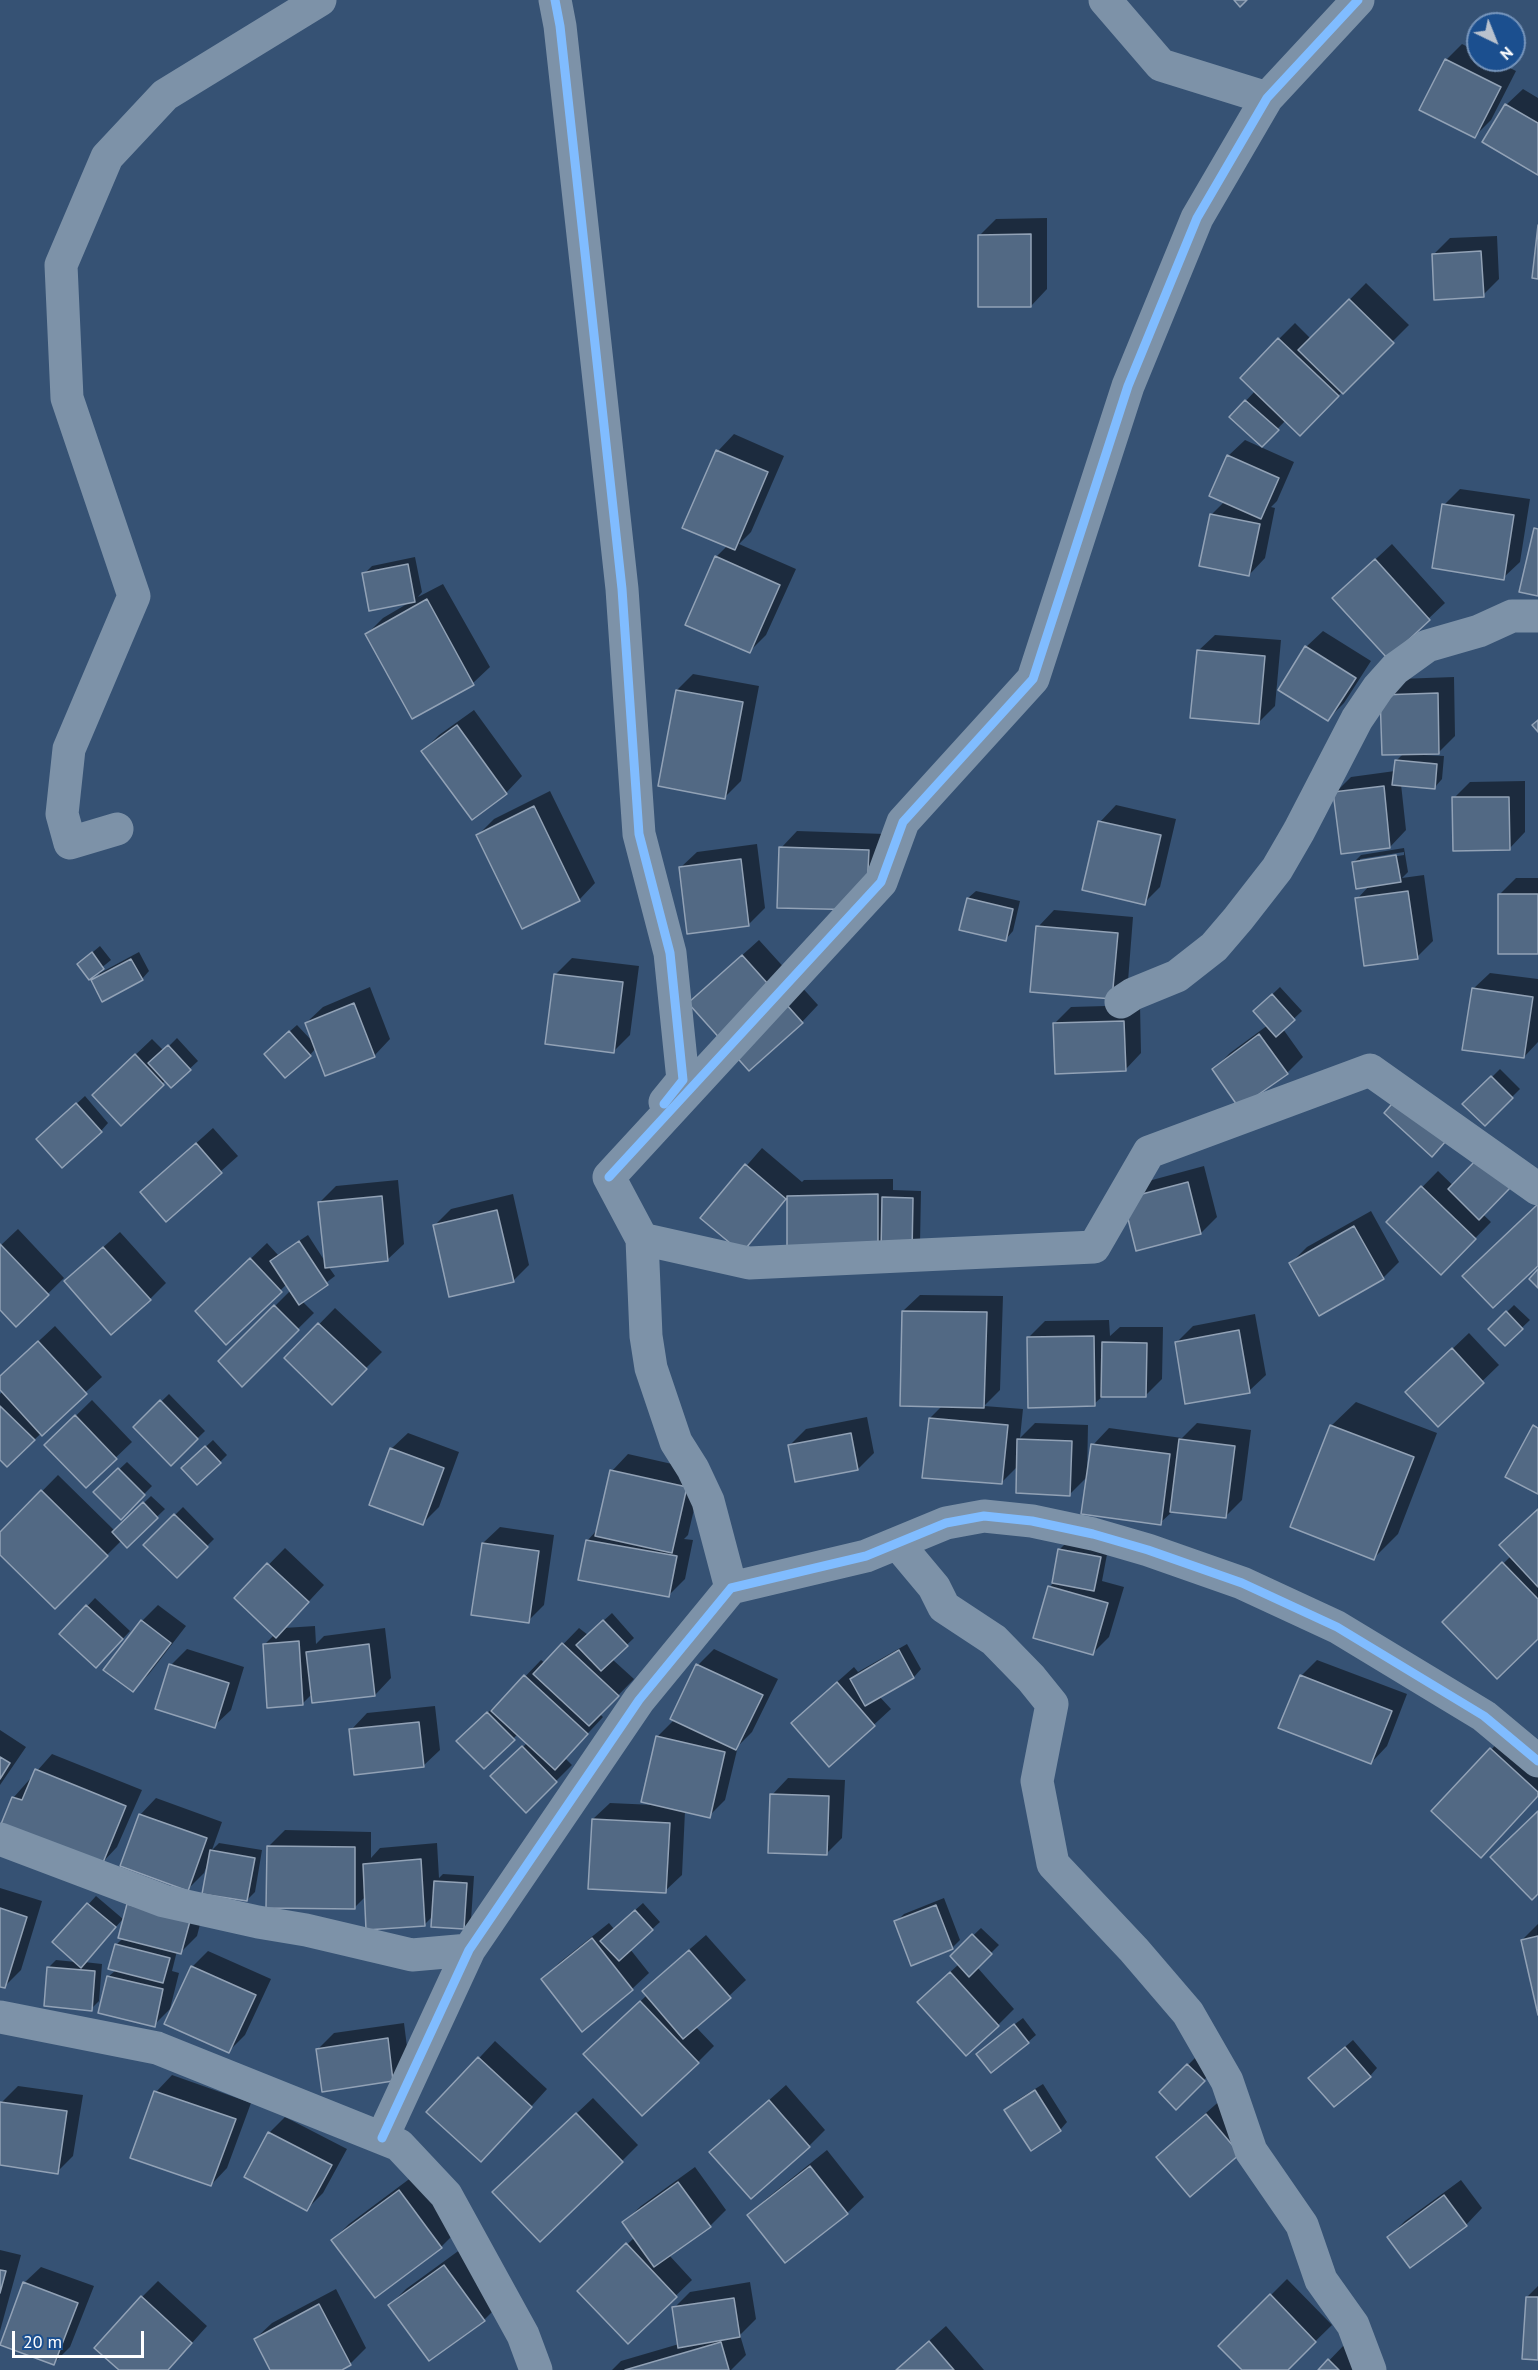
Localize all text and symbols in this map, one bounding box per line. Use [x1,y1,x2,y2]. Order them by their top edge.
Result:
north arrow [1466,12,1526,72]
text: N [1496,43,1518,65]
scale bar [15,2319,147,2357]
text: 20 m [23,2330,62,2353]

